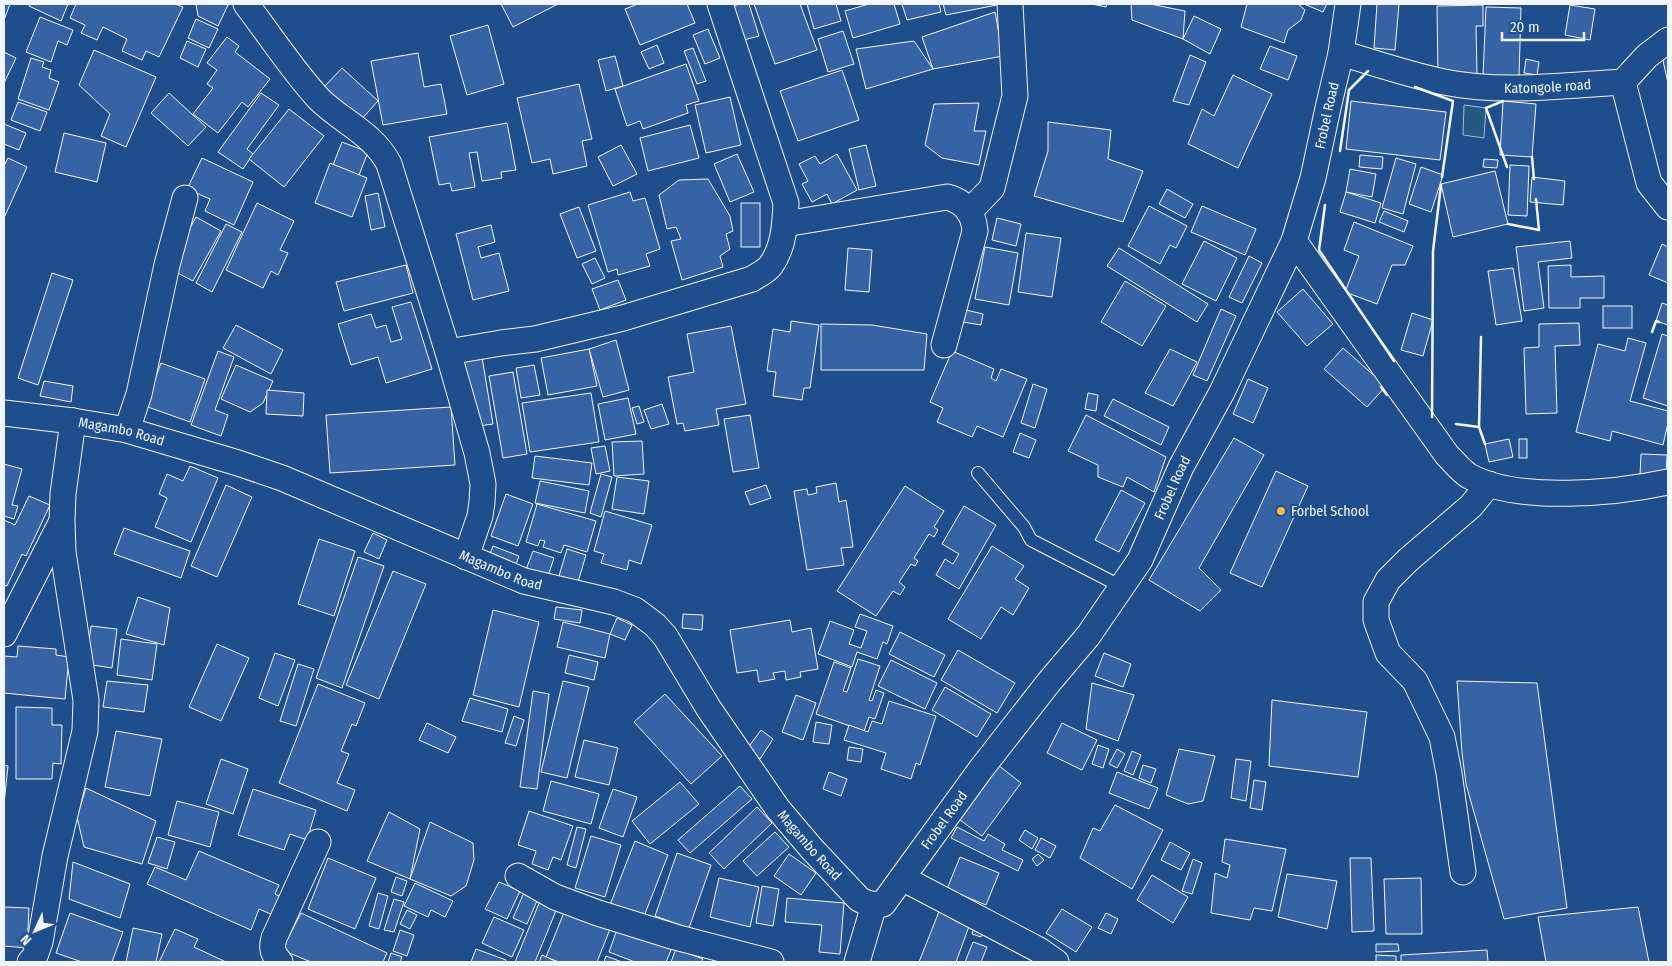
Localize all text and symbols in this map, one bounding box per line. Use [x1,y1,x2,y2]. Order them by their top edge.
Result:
scale bar [1502,10,1584,42]
text: 20 m [1510,18,1540,36]
street label: Katongole road [1504,76,1592,97]
street label: Frobel Road [1311,80,1343,151]
street label: Magambo Road [77,414,166,450]
street label: Frobel Road [1151,453,1194,522]
place label: Forbel School [1291,503,1369,520]
marker: Forbel School [1275,505,1287,517]
street label: Magambo Road [457,546,544,594]
street label: Frobel Road [918,788,971,853]
street label: Magambo Road [774,807,845,884]
north arrow [10,906,60,956]
text: N [17,931,35,949]

